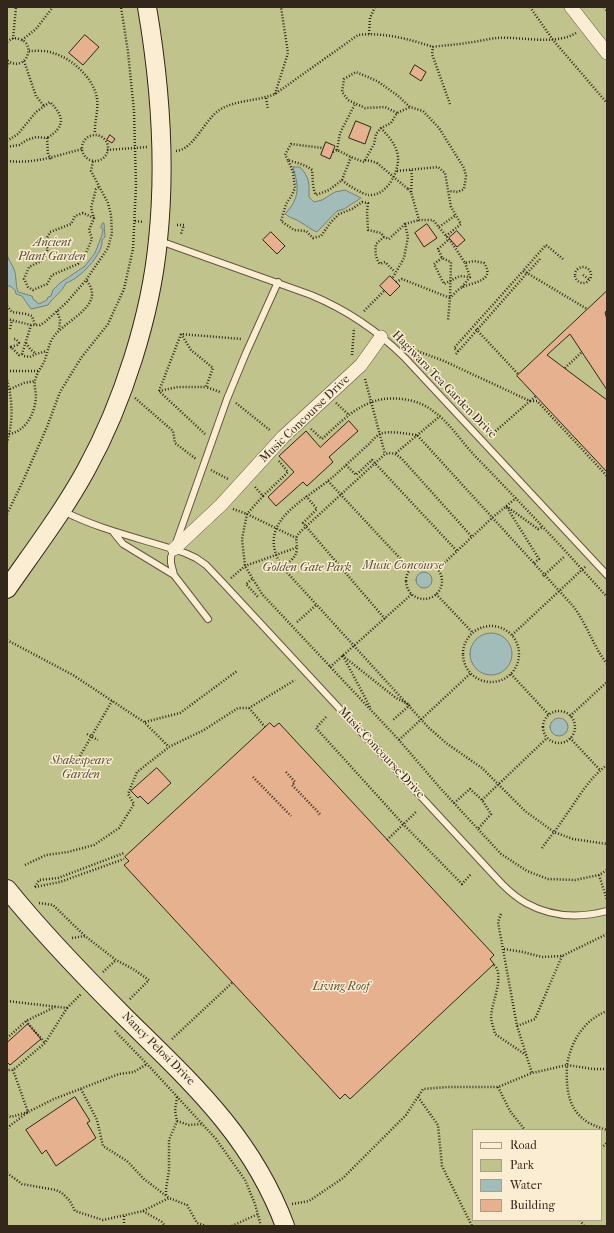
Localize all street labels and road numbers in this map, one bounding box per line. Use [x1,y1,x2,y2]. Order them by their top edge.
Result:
street label: Hagiwara Tea Garden Drive [389,328,499,442]
street label: Music Concourse Drive [257,372,353,466]
street label: Music Concourse Drive [335,704,427,802]
street label: Nancy Pelosi Drive [118,1009,198,1089]

